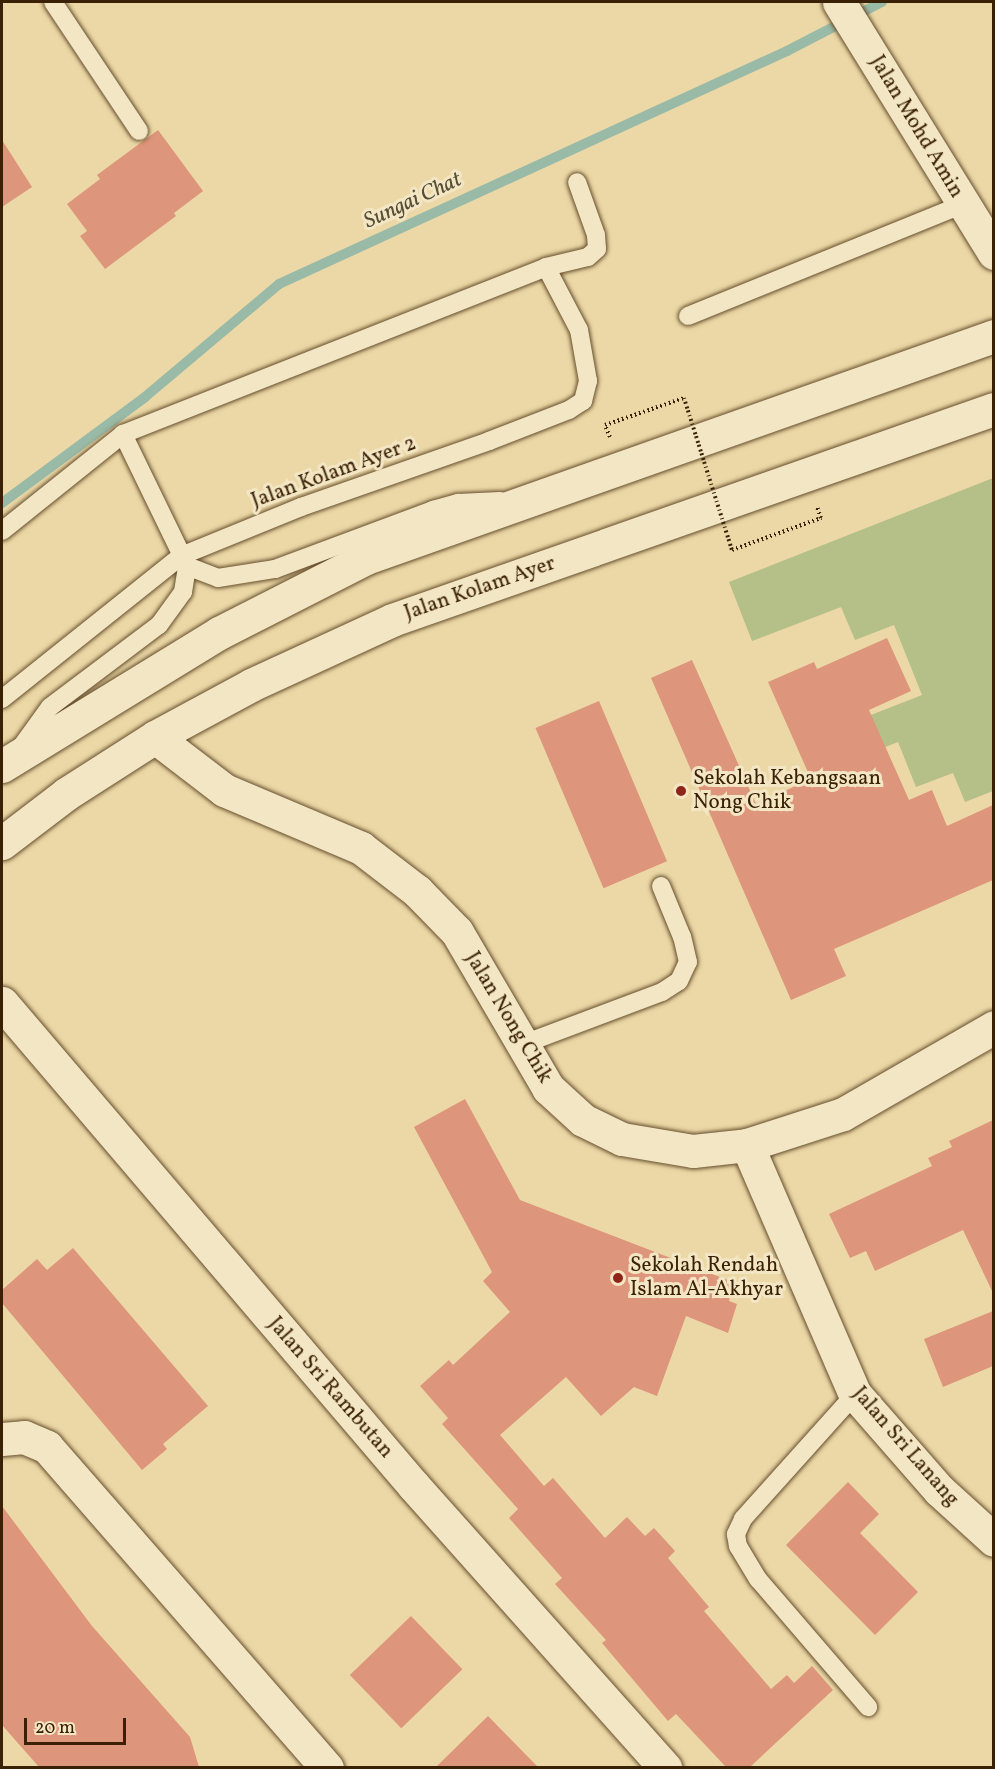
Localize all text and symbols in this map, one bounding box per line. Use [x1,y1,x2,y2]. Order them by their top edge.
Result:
street label: Jalan Mohd Amin [864,51,968,203]
water label: Sungai Chat [360,167,466,235]
street label: Jalan Kolam Ayer 2 [248,431,420,515]
street label: Jalan Kolam Ayer [401,551,559,627]
place label: Sekolah Kebangsaan Nong Chik [693,766,881,816]
marker: Sekolah Kebangsaan Nong Chik [674,784,688,798]
street label: Jalan Nong Chik [459,948,557,1088]
place label: Sekolah Rendah Islam Al-Akhyar [630,1253,783,1303]
marker: Sekolah Rendah Islam Al-Akhyar [611,1271,625,1285]
street label: Jalan Sri Rambutan [262,1312,398,1464]
street label: Jalan Sri Lanang [846,1382,964,1512]
scale bar [27,1706,129,1744]
text: 20 m [35,1716,75,1741]

